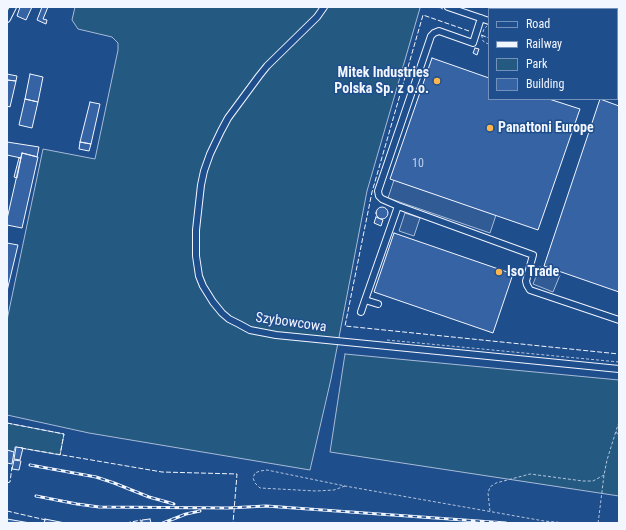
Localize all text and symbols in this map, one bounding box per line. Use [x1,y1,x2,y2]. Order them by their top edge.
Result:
legend [488,8,618,100]
text: Road [526,17,550,31]
text: Railway [526,37,562,51]
text: Park [526,57,547,71]
place label: Mitek Industries Polska Sp. z o.o. [334,65,429,98]
marker: Mitek Industries Polska Sp. z o.o. [432,76,442,86]
text: Building [526,77,564,91]
place label: Panattoni Europe [498,120,594,136]
marker: Panattoni Europe [485,123,495,133]
house number: 10 [412,157,424,171]
place label: Iso Trade [507,264,559,280]
marker: Iso Trade [494,267,504,277]
street label: Szybowcowa [254,310,328,336]

